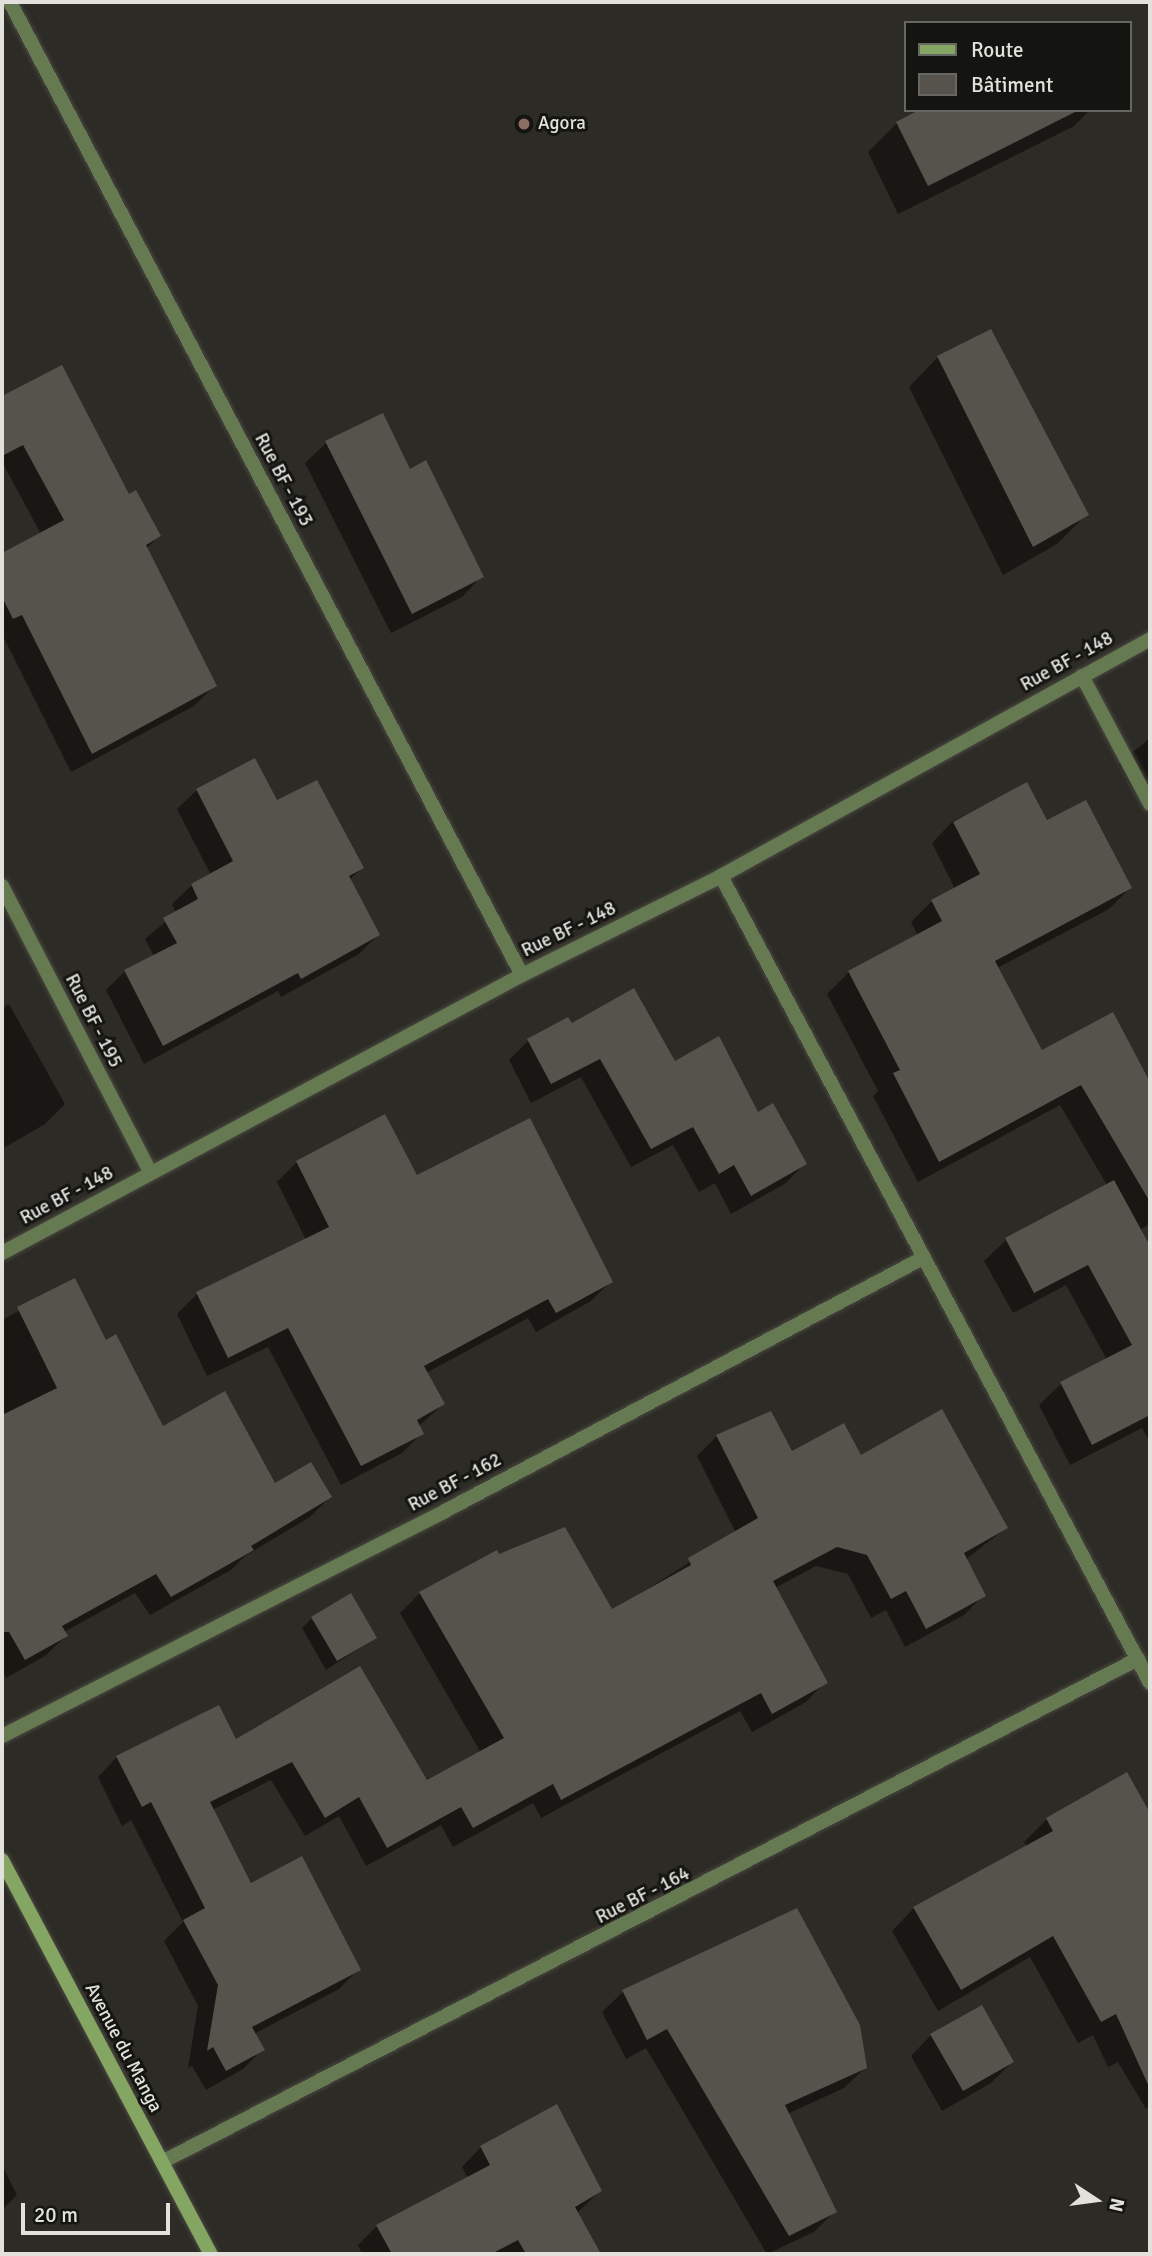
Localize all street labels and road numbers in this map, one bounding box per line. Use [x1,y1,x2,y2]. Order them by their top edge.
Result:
street label: Rue BF - 193 [249,430,317,530]
street label: Rue BF - 148 [1017,627,1117,697]
street label: Rue BF - 148 [518,897,620,963]
street label: Rue BF - 195 [60,970,126,1072]
street label: Rue BF - 148 [17,1162,117,1230]
street label: Rue BF - 162 [405,1449,505,1517]
street label: Rue BF - 164 [592,1863,694,1929]
street label: Avenue du Manga [79,1979,167,2117]

